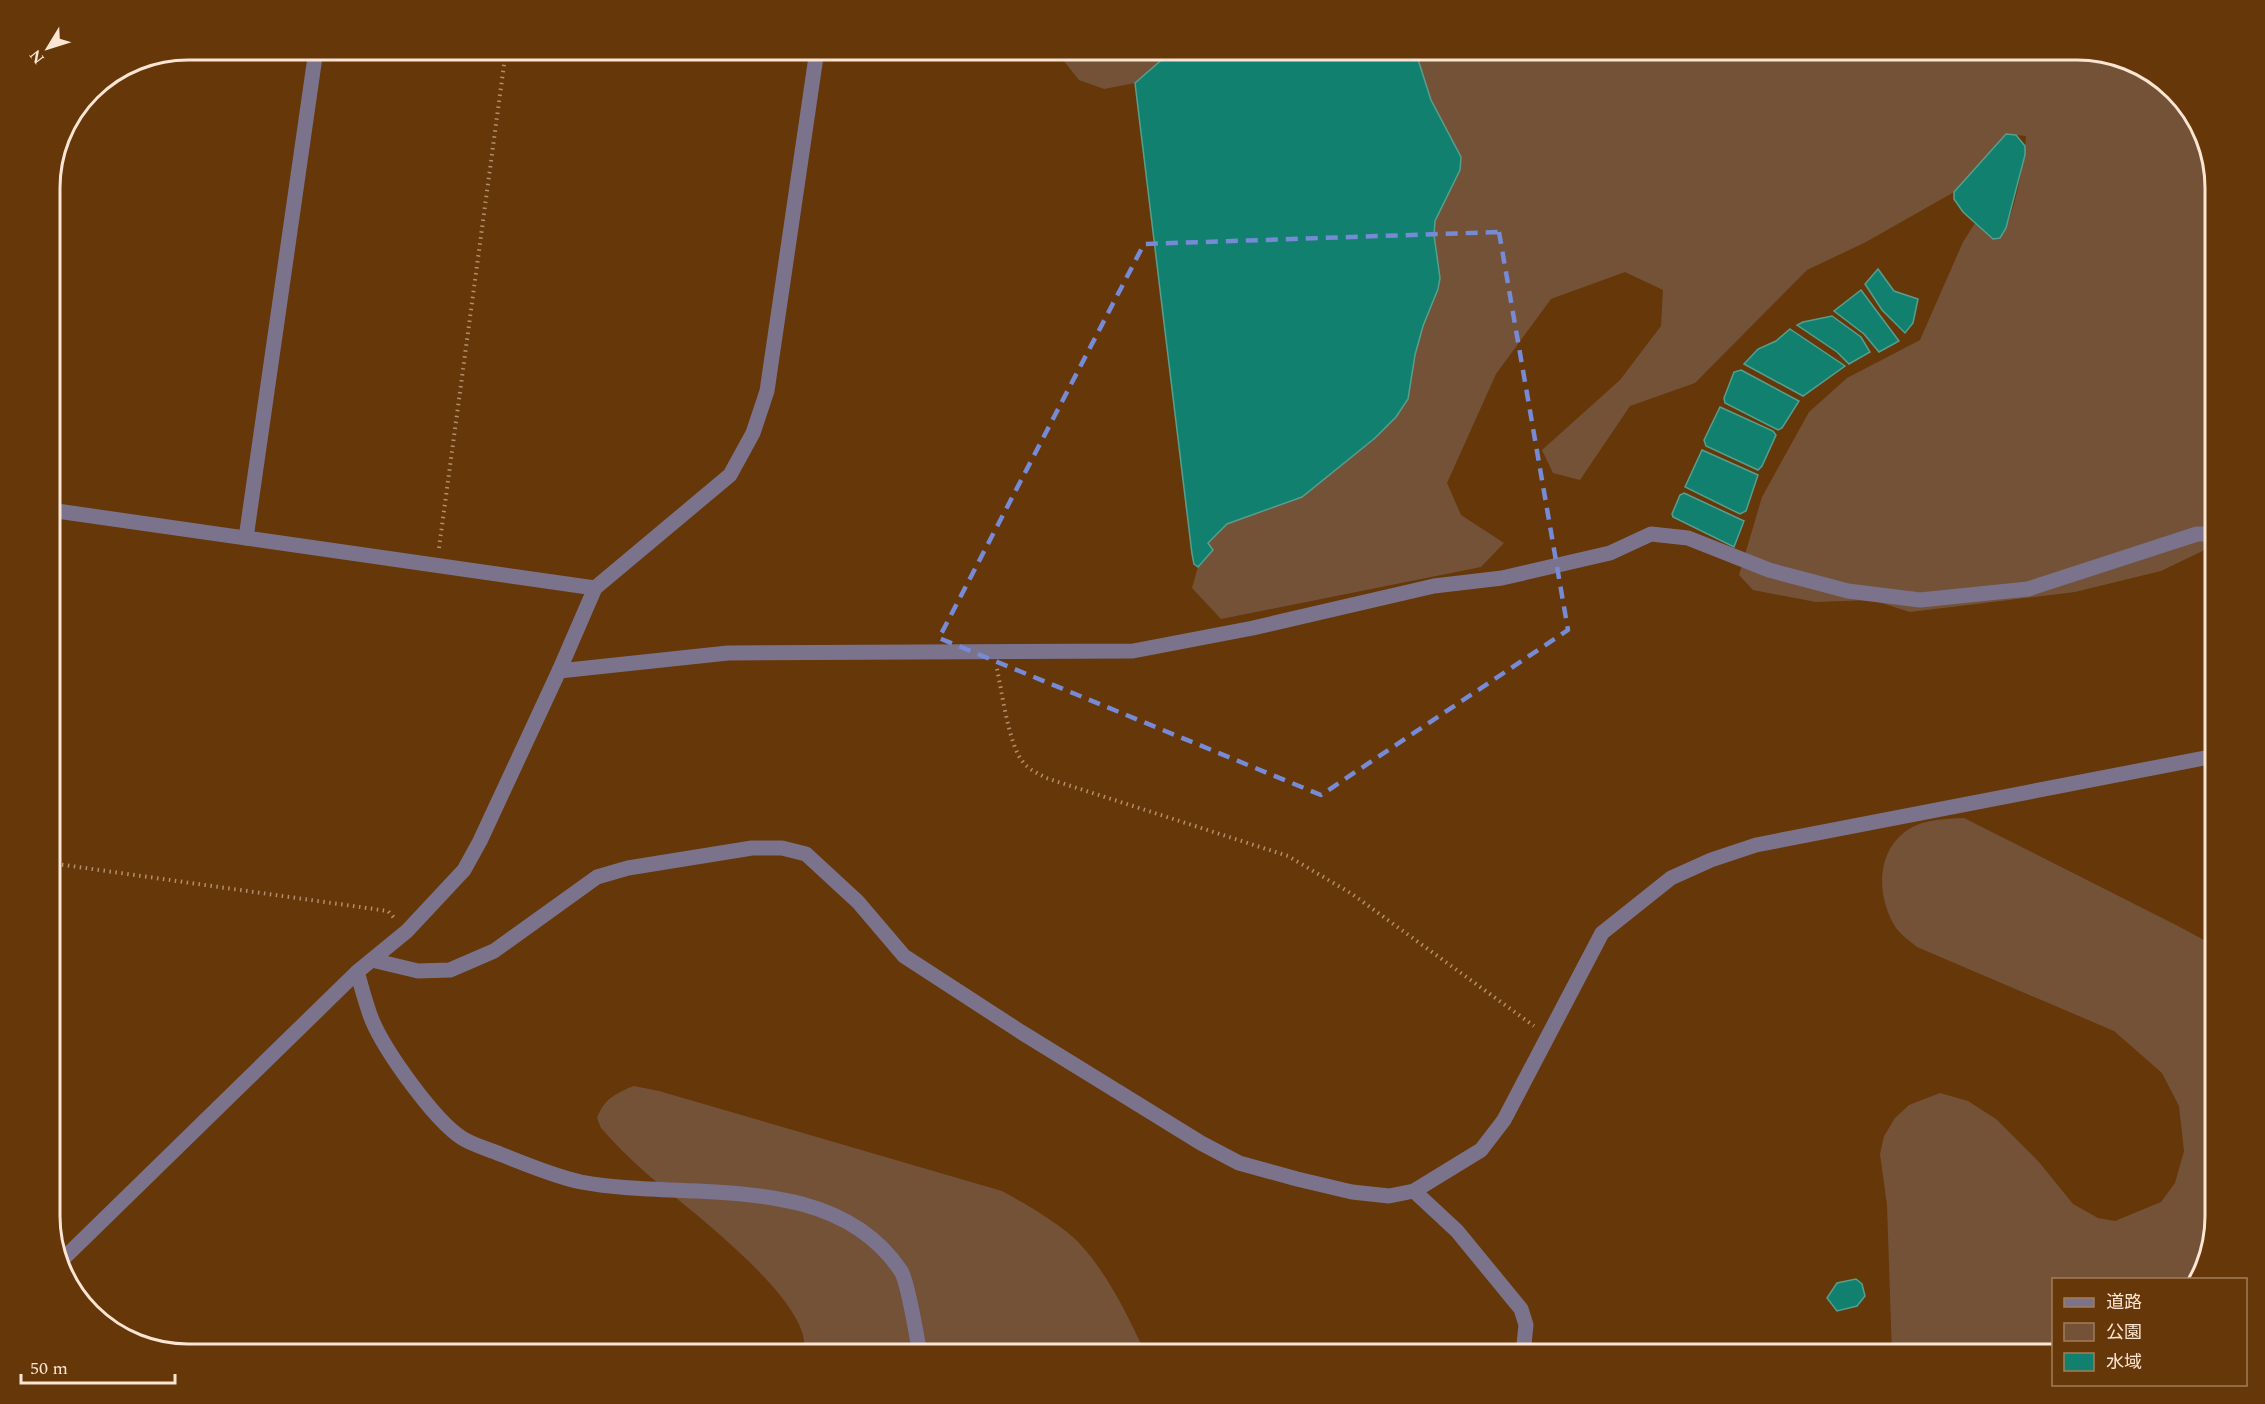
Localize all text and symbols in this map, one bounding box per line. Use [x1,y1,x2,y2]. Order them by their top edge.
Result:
north arrow [18,18,78,78]
text: N [23,44,50,69]
legend [2052,1278,2247,1386]
text: 道路 [2106,1289,2142,1316]
text: 公園 [2106,1319,2142,1346]
scale bar [21,1347,176,1385]
text: 水域 [2106,1349,2142,1376]
text: 50 m [30,1355,68,1382]

